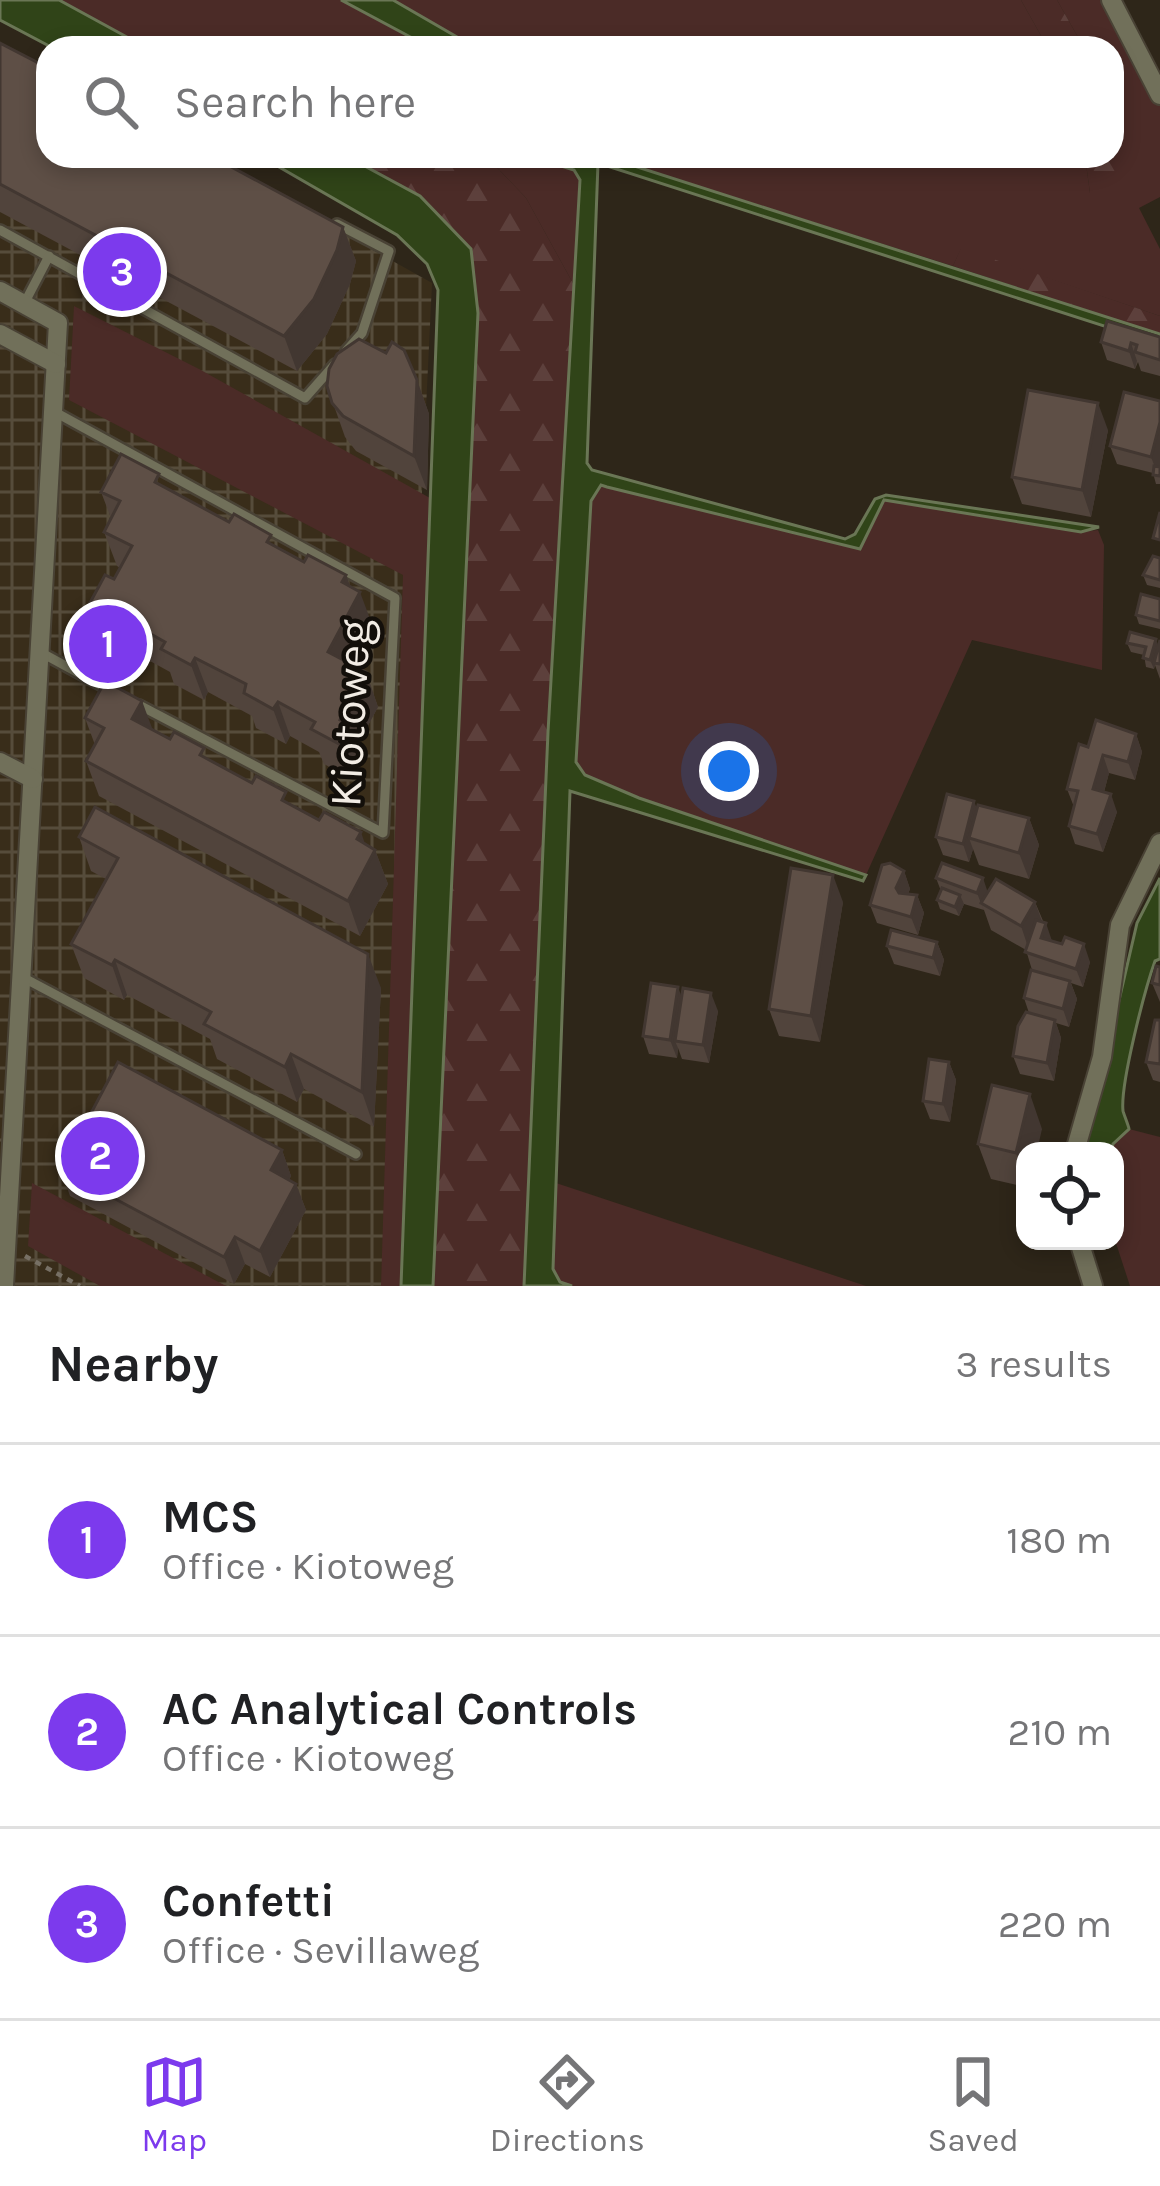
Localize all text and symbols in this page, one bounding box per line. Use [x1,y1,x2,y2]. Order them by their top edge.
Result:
search box [36,36,1124,168]
icon: search [78,69,144,135]
text: Search here [174,76,416,128]
pin: 3 [83,227,161,317]
pin: 1 [69,599,147,689]
street label: Kiotoweg [319,618,382,808]
your location [699,741,759,801]
pin: 2 [61,1111,139,1201]
map controls [1016,1142,1124,1250]
button: locate [1016,1142,1124,1250]
text: Nearby [48,1334,218,1394]
text: 3 results [955,1341,1112,1387]
text: MCS [162,1491,259,1543]
text: 1 [80,1517,94,1563]
text: 180 m [1006,1517,1112,1563]
text: Office · Kiotoweg [162,1543,454,1589]
text: AC Analytical Controls [162,1683,637,1735]
text: 2 [75,1709,99,1755]
text: 210 m [1008,1709,1112,1755]
text: Office · Kiotoweg [162,1735,454,1781]
text: Confetti [162,1875,335,1927]
text: 3 [75,1901,99,1947]
text: 220 m [998,1901,1112,1947]
text: Office · Sevillaweg [162,1927,480,1973]
tab: Map [141,2049,207,2159]
tab: Directions [490,2049,645,2159]
tab: Saved [928,2049,1019,2159]

